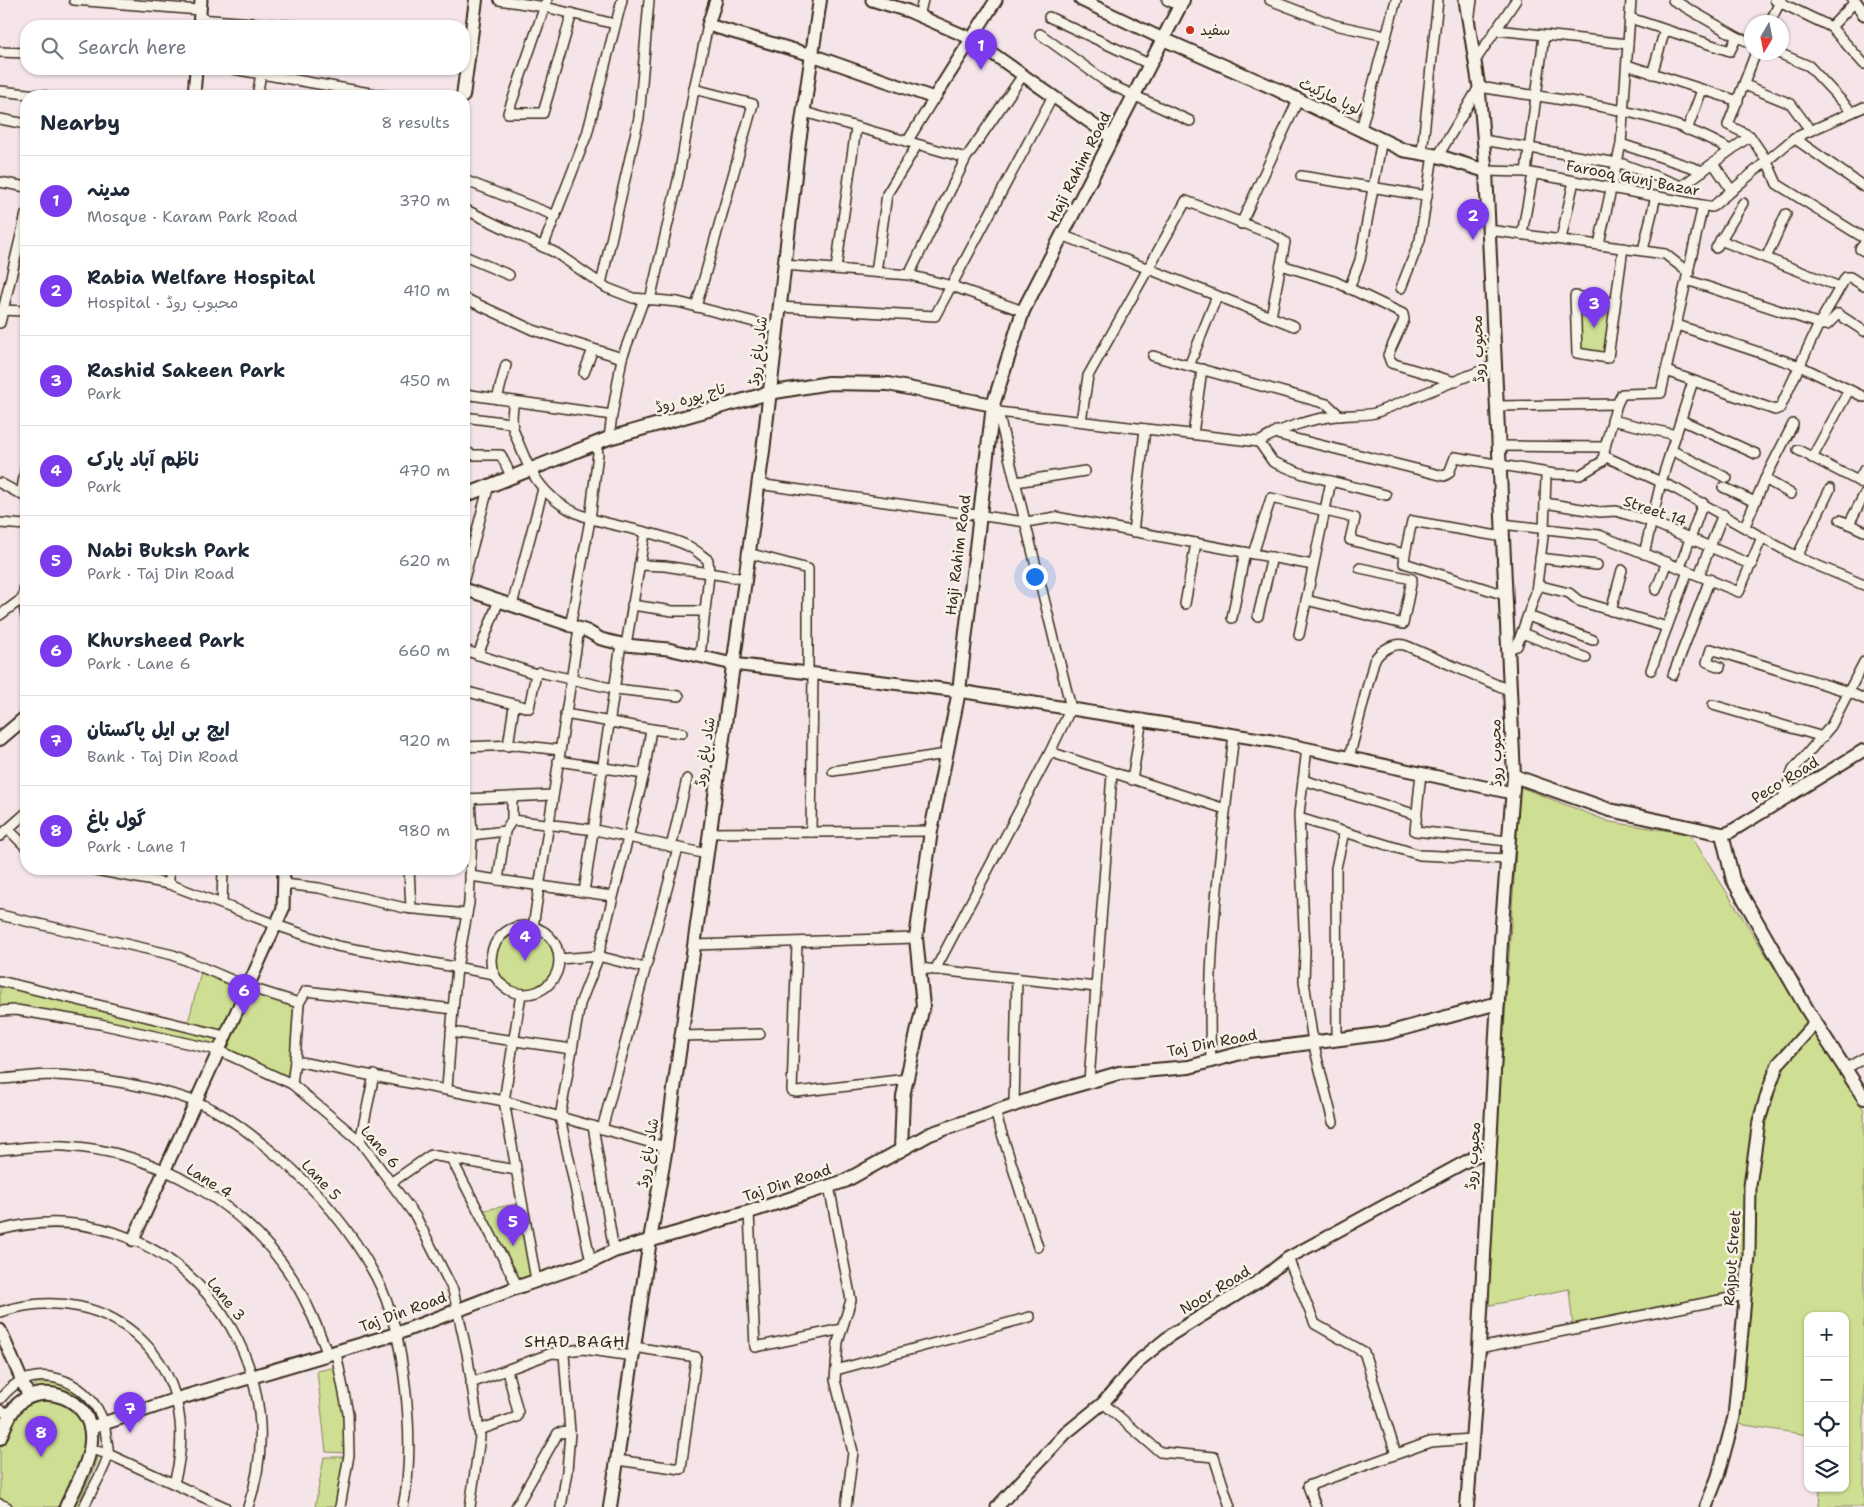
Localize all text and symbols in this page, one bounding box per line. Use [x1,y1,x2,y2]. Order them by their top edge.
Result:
north arrow [1744,15,1789,60]
search box [20,20,470,75]
place label: سفید [1200,20,1230,40]
marker: سفید [1184,24,1196,36]
pin: 1 [965,29,997,70]
icon: search [38,34,66,62]
text: Search here [78,35,187,60]
street label: لوہا مارکیٹ [1295,73,1364,120]
street label: Haji Rahim Road [1043,108,1116,226]
text: Nearby [40,109,120,137]
text: 8 results [381,112,450,133]
street label: Farooq Gunj Bazar [1564,155,1702,201]
text: مدینہ [87,177,130,202]
text: 1 [52,190,60,211]
text: 370 m [399,190,450,211]
pin: 2 [1457,199,1489,240]
text: Mosque · Karam Park Road [87,206,298,227]
text: Rabia Welfare Hospital [87,265,315,290]
text: 2 [50,280,62,301]
text: 410 m [403,280,450,301]
pin: 3 [1578,287,1610,328]
text: Hospital · محبوب روڈ [87,292,238,313]
street label: شاد باغ روڈ [744,315,772,387]
street label: محبوب روڈ [1467,315,1489,383]
text: Rashid Sakeen Park [87,358,285,383]
text: 3 [50,370,62,391]
text: 450 m [399,370,450,391]
street label: تاج پورہ روڈ [653,378,728,418]
text: Park [87,383,121,404]
text: ناظم آباد پارک [87,447,199,472]
text: 4 [50,460,62,481]
text: 470 m [399,460,450,481]
text: Park [87,476,121,497]
street label: Street 14 [1621,491,1689,531]
street label: Haji Rahim Road [941,493,975,617]
text: Nabi Buksh Park [87,538,250,563]
text: 5 [51,550,61,571]
text: 620 m [399,550,450,571]
text: Park · Taj Din Road [87,563,235,584]
your location [1022,564,1048,590]
text: Khursheed Park [87,628,245,653]
text: 6 [50,640,62,661]
text: 660 m [398,640,450,661]
text: Park · Lane 6 [87,653,191,674]
street label: شاد باغ روڈ [690,716,720,788]
text: ایچ بی ایل پاکستان [87,717,230,742]
street label: محبوب روڈ [1485,719,1507,787]
text: 7 [50,730,62,751]
text: 920 m [398,730,450,751]
text: Bank · Taj Din Road [87,746,238,767]
street label: Peco Road [1747,752,1823,808]
text: گول باغ [87,807,146,832]
text: 8 [50,820,62,841]
text: 980 m [398,820,450,841]
text: Park · Lane 1 [87,836,186,857]
pin: 4 [509,920,541,961]
pin: 6 [228,974,260,1015]
street label: Taj Din Road [1165,1024,1259,1062]
street label: شاد باغ روڈ [633,1117,663,1189]
street label: Lane 6 [356,1121,404,1173]
street label: محبوب روڈ [1461,1121,1485,1191]
street label: Lane 5 [297,1155,345,1205]
street label: Lane 4 [182,1159,236,1203]
street label: Taj Din Road [740,1159,834,1207]
pin: 5 [497,1205,529,1246]
street label: Rajput Street [1719,1209,1745,1307]
street label: Noor Road [1176,1261,1254,1319]
street label: Lane 3 [202,1273,250,1325]
street label: Taj Din Road [357,1287,450,1337]
map controls [1804,1312,1849,1492]
button: + [1804,1312,1849,1357]
district label: SHAD BAGH [524,1331,626,1352]
button: − [1804,1357,1849,1402]
pin: 7 [114,1392,146,1433]
button: locate [1804,1402,1849,1447]
pin: 8 [25,1416,57,1457]
button: layers [1804,1447,1849,1492]

